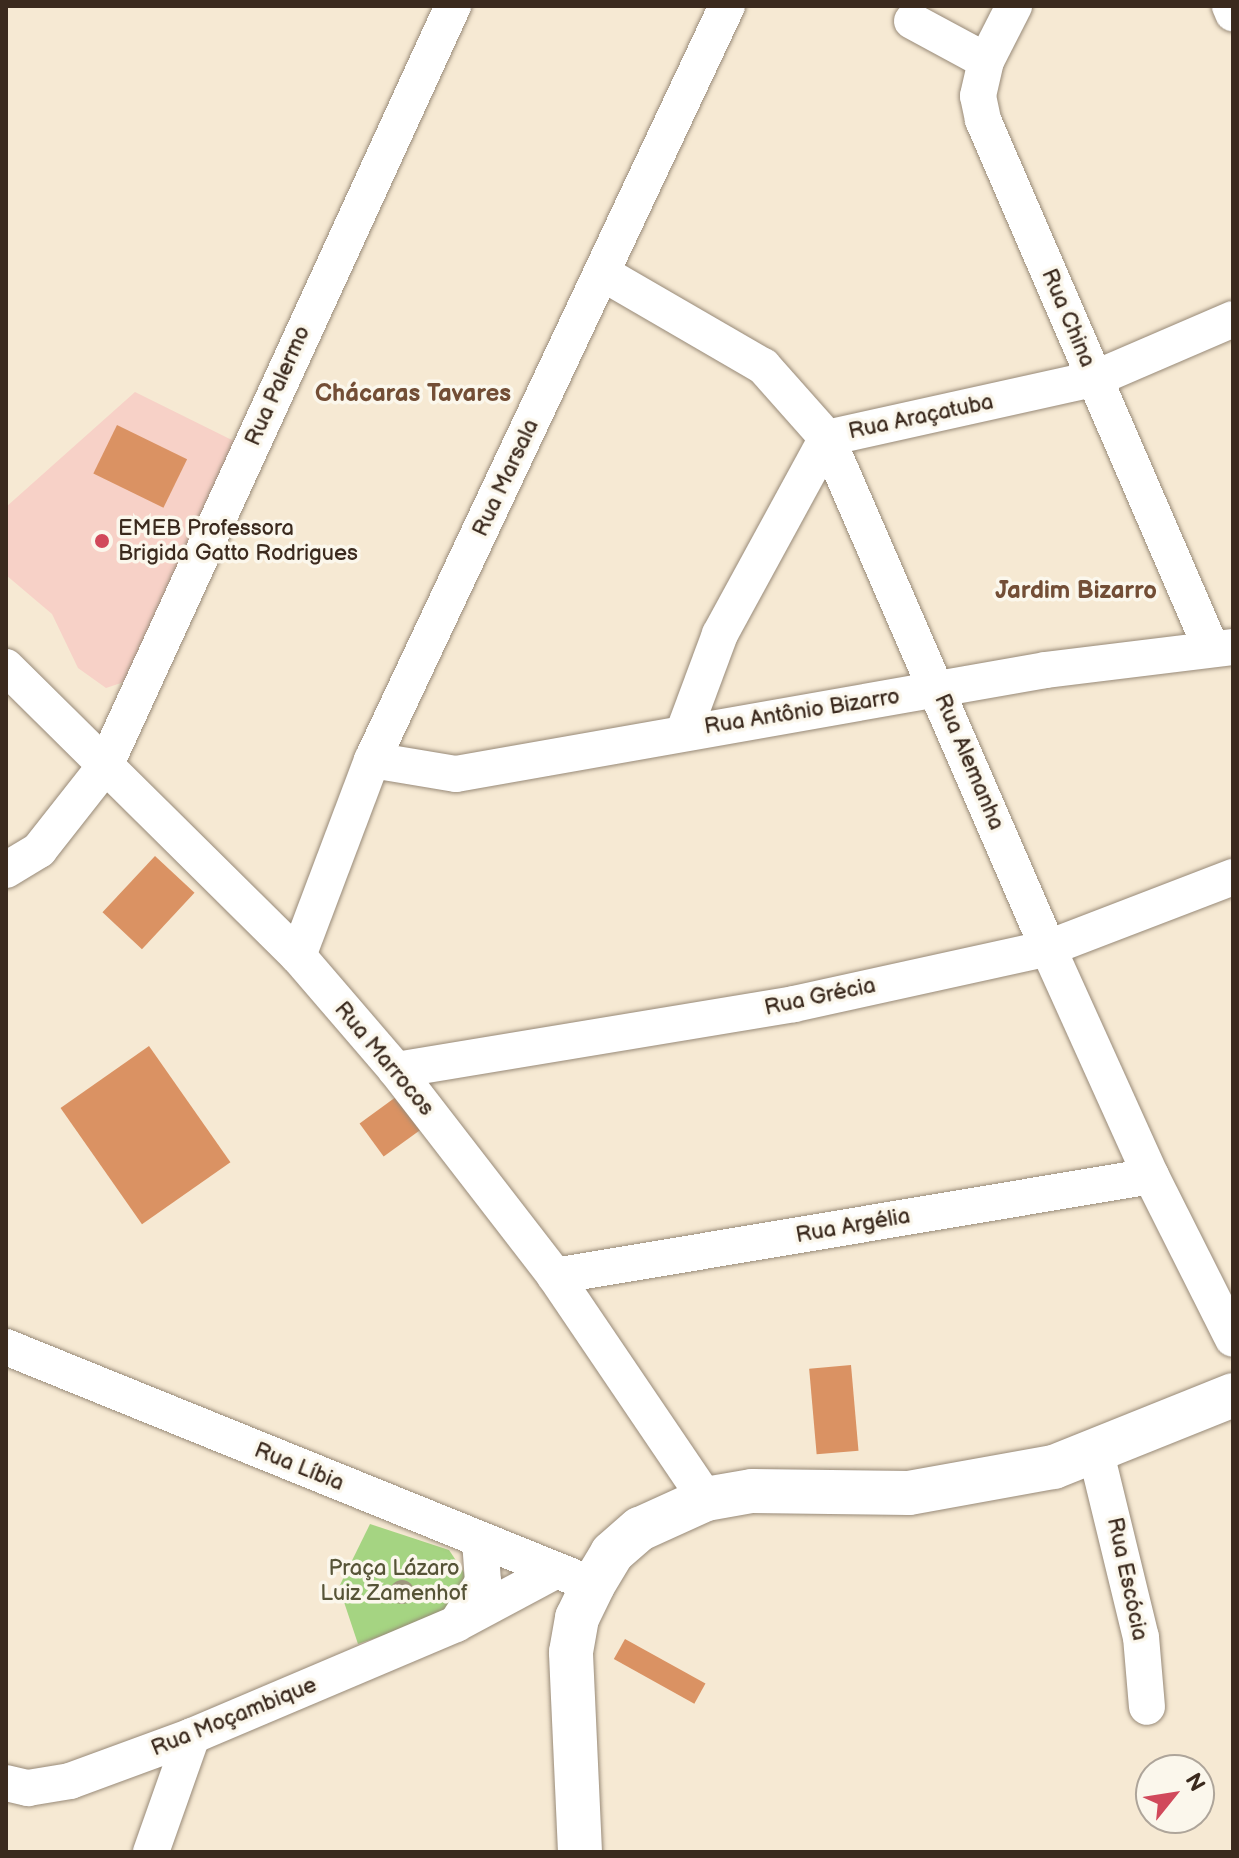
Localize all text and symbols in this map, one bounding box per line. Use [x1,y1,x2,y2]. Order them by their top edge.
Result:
street label: Rua China [1036,265,1100,371]
street label: Rua Palermo [240,322,316,450]
district label: Chácaras Tavares [315,380,511,408]
street label: Rua Araçatuba [846,389,996,445]
street label: Rua Marsala [467,415,545,541]
place label: EMEB Professora Brigida Gatto Rodrigues [118,515,358,566]
marker: EMEB Professora Brigida Gatto Rodrigues [93,532,111,550]
district label: Jardim Bizarro [995,577,1157,605]
street label: Rua Antônio Bizarro [702,684,902,740]
street label: Rua Alemanha [928,690,1010,834]
street label: Rua Grécia [762,972,878,1022]
street label: Rua Marrocos [329,997,439,1121]
street label: Rua Argélia [794,1203,912,1249]
street label: Rua Líbia [250,1437,348,1497]
street label: Rua Escócia [1101,1515,1153,1643]
park label: Praça Lázaro Luiz Zamenhof [320,1555,468,1606]
street label: Rua Moçambique [147,1672,321,1762]
north arrow [1135,1754,1215,1834]
text: N [1179,1769,1210,1797]

